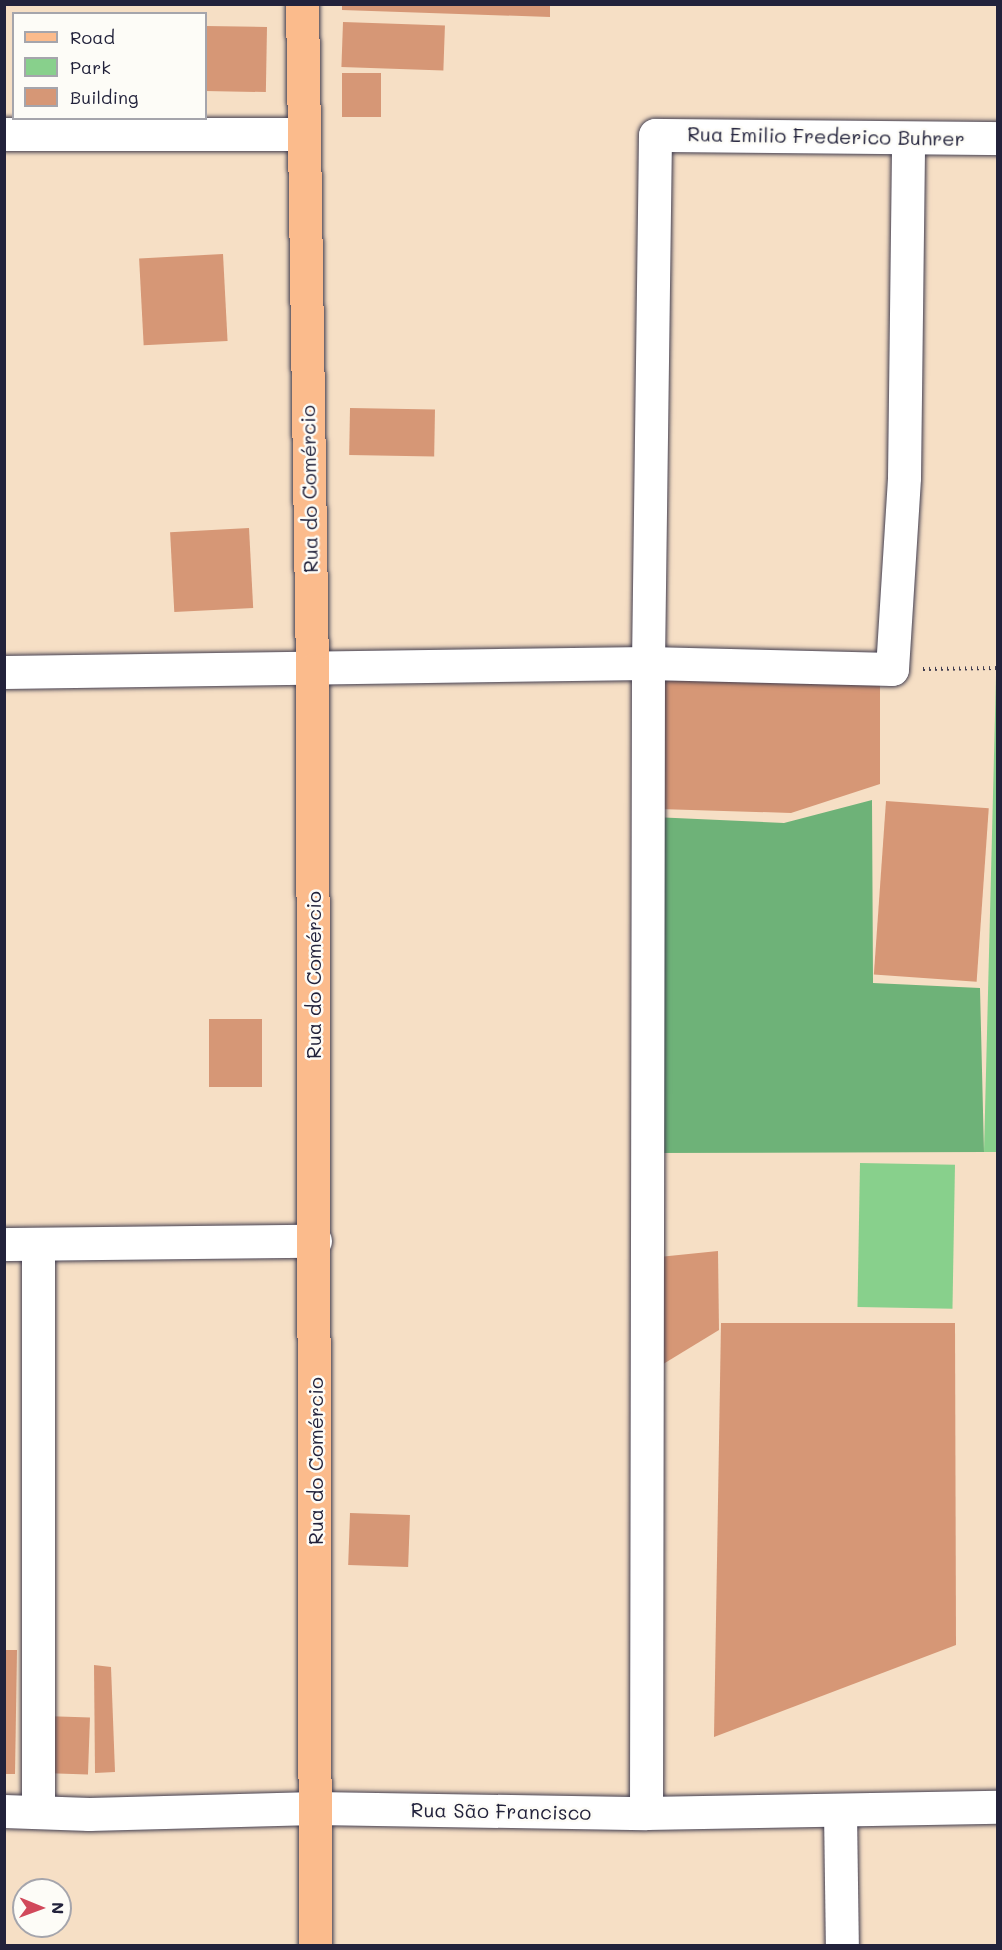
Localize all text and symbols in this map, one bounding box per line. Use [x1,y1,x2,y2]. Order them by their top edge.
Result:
legend [12,12,207,120]
text: Road [70,25,115,49]
text: Park [70,55,111,79]
text: Building [70,85,138,109]
street label: Rua Emilio Frederico Buhrer [687,122,965,150]
street label: Rua do Comércio [296,405,322,573]
street label: Rua do Comércio [301,891,325,1059]
street label: Rua do Comércio [303,1377,327,1545]
street label: Rua São Francisco [411,1797,591,1825]
north arrow [12,1878,72,1938]
text: N [48,1902,69,1915]

